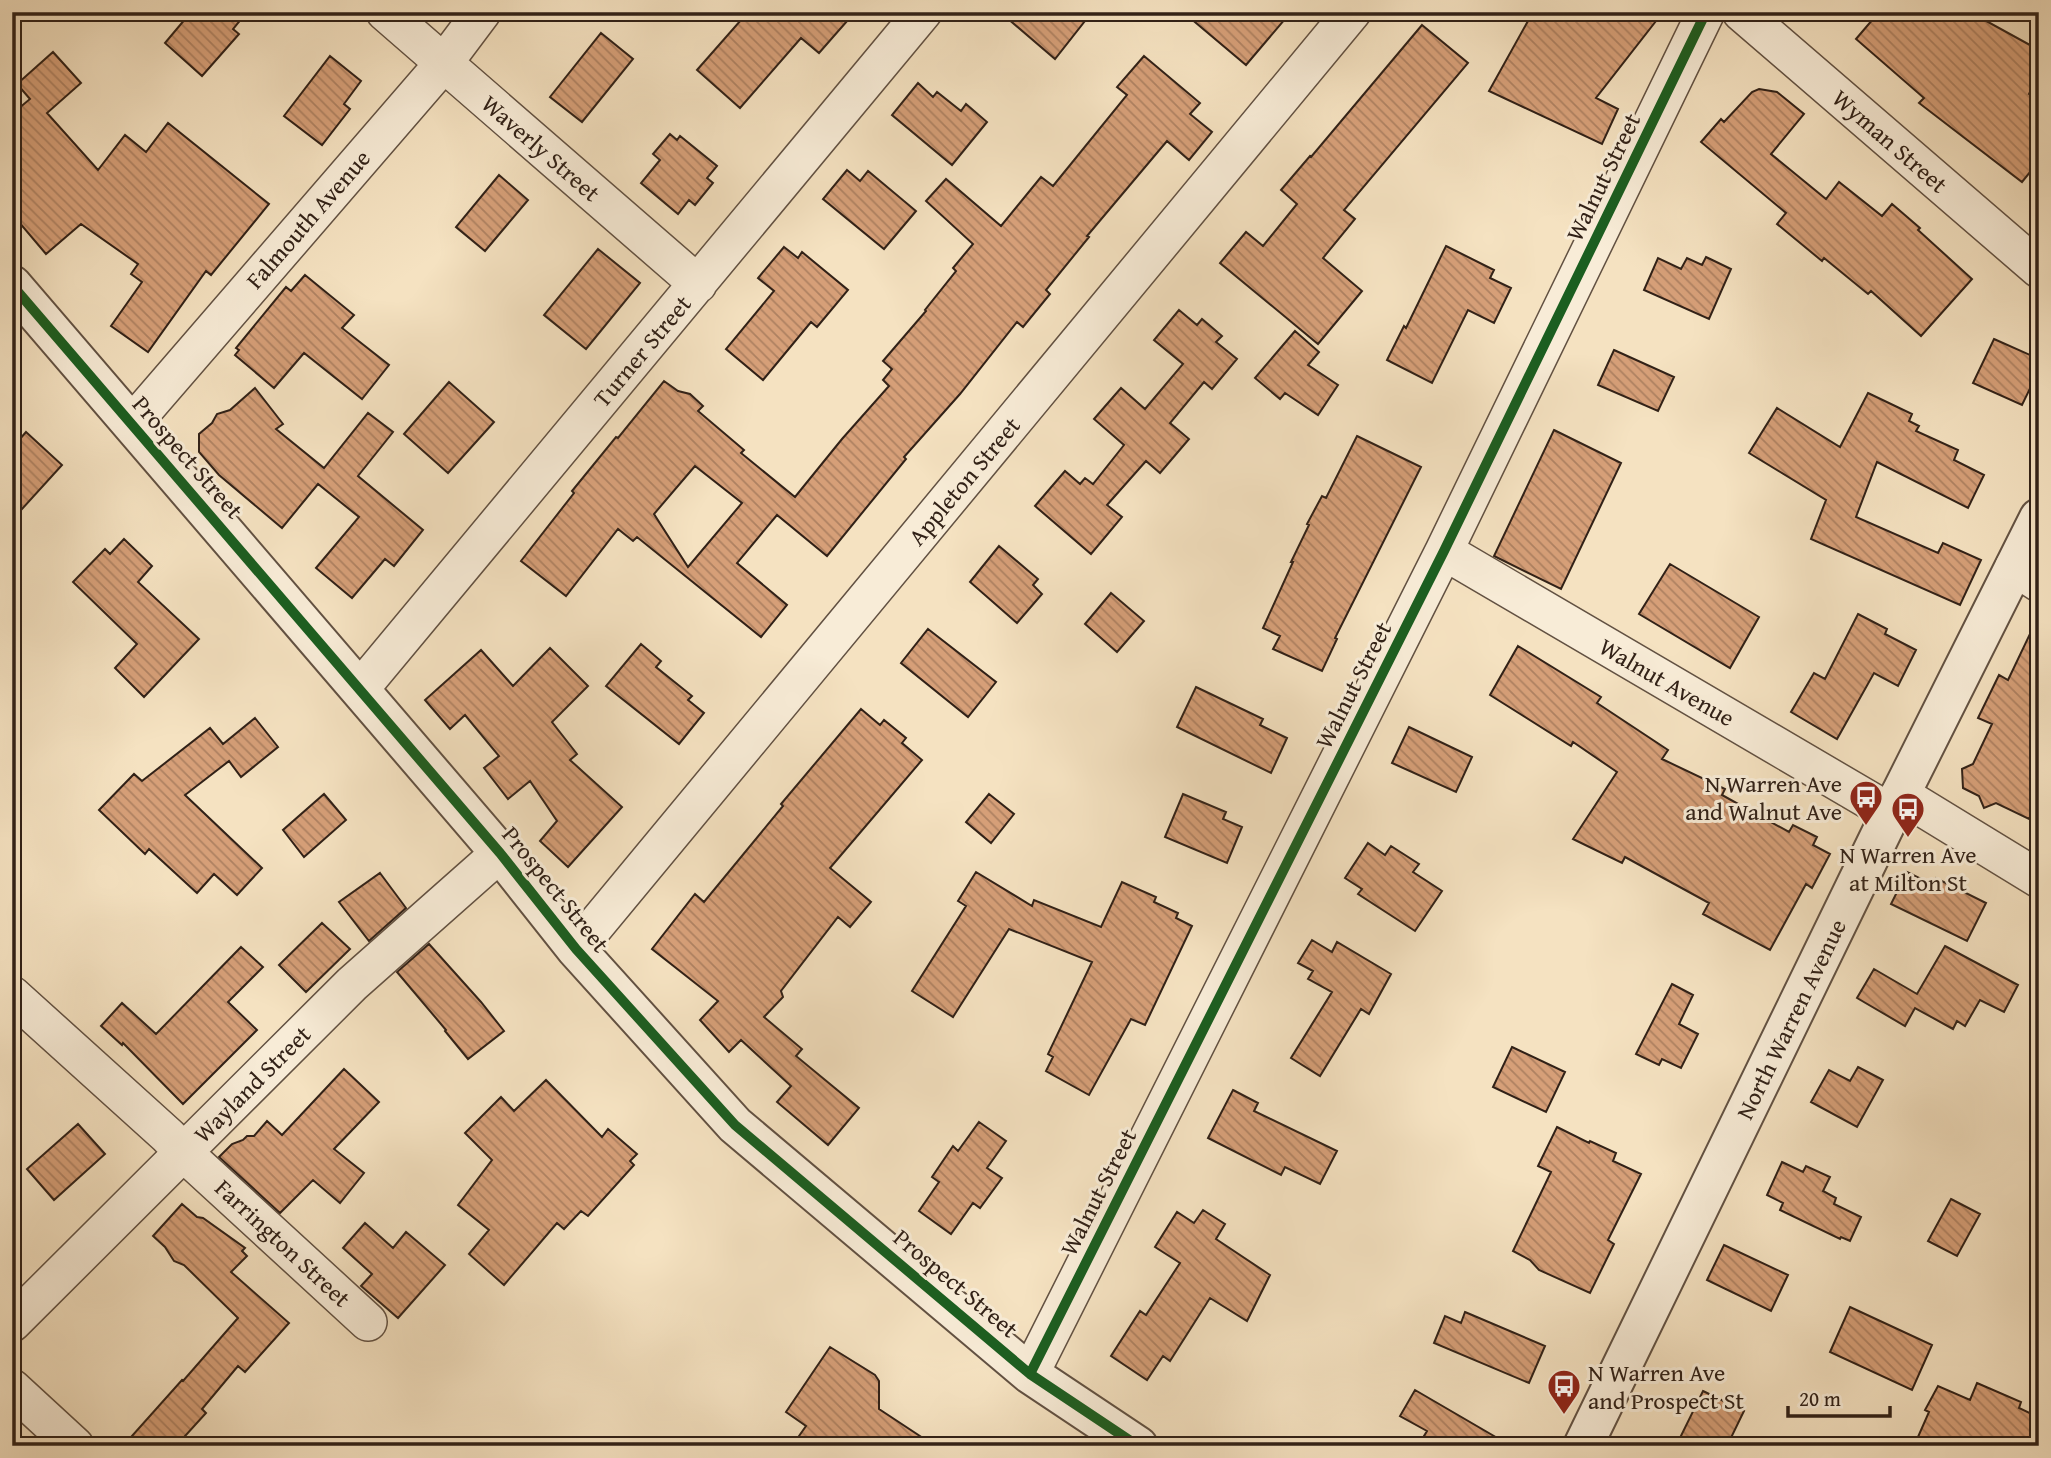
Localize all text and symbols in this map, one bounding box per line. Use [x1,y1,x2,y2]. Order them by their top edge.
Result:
street label: Wyman Street [1825,81,1956,201]
street label: Waverly Street [474,86,609,210]
street label: Walnut Street [1557,107,1649,247]
street label: Falmouth Avenue [237,142,379,296]
street label: Turner Street [585,287,700,415]
street label: Prospect Street [124,388,252,527]
street label: Appleton Street [900,409,1029,553]
street label: Walnut Street [1306,615,1400,755]
street label: Walnut Avenue [1593,629,1741,735]
place label: N Warren Ave and Walnut Ave [1685,766,1842,829]
bus stop icon: N Warren Ave and Walnut Ave [1847,778,1885,827]
bus stop icon: N Warren Ave at Milton St [1889,790,1927,839]
street label: Prospect Street [494,818,618,960]
place label: N Warren Ave at Milton St [1839,837,1977,900]
street label: North Warren Avenue [1727,913,1855,1125]
street label: Wayland Street [185,1017,319,1151]
street label: Walnut Street [1051,1122,1145,1262]
street label: Farrington Street [207,1171,359,1316]
street label: Prospect Street [886,1220,1026,1346]
place label: N Warren Ave and Prospect St [1588,1355,1744,1418]
bus stop icon: N Warren Ave and Prospect St [1545,1367,1583,1416]
scale bar [1788,1374,1890,1418]
text: 20 m [1799,1383,1841,1414]

